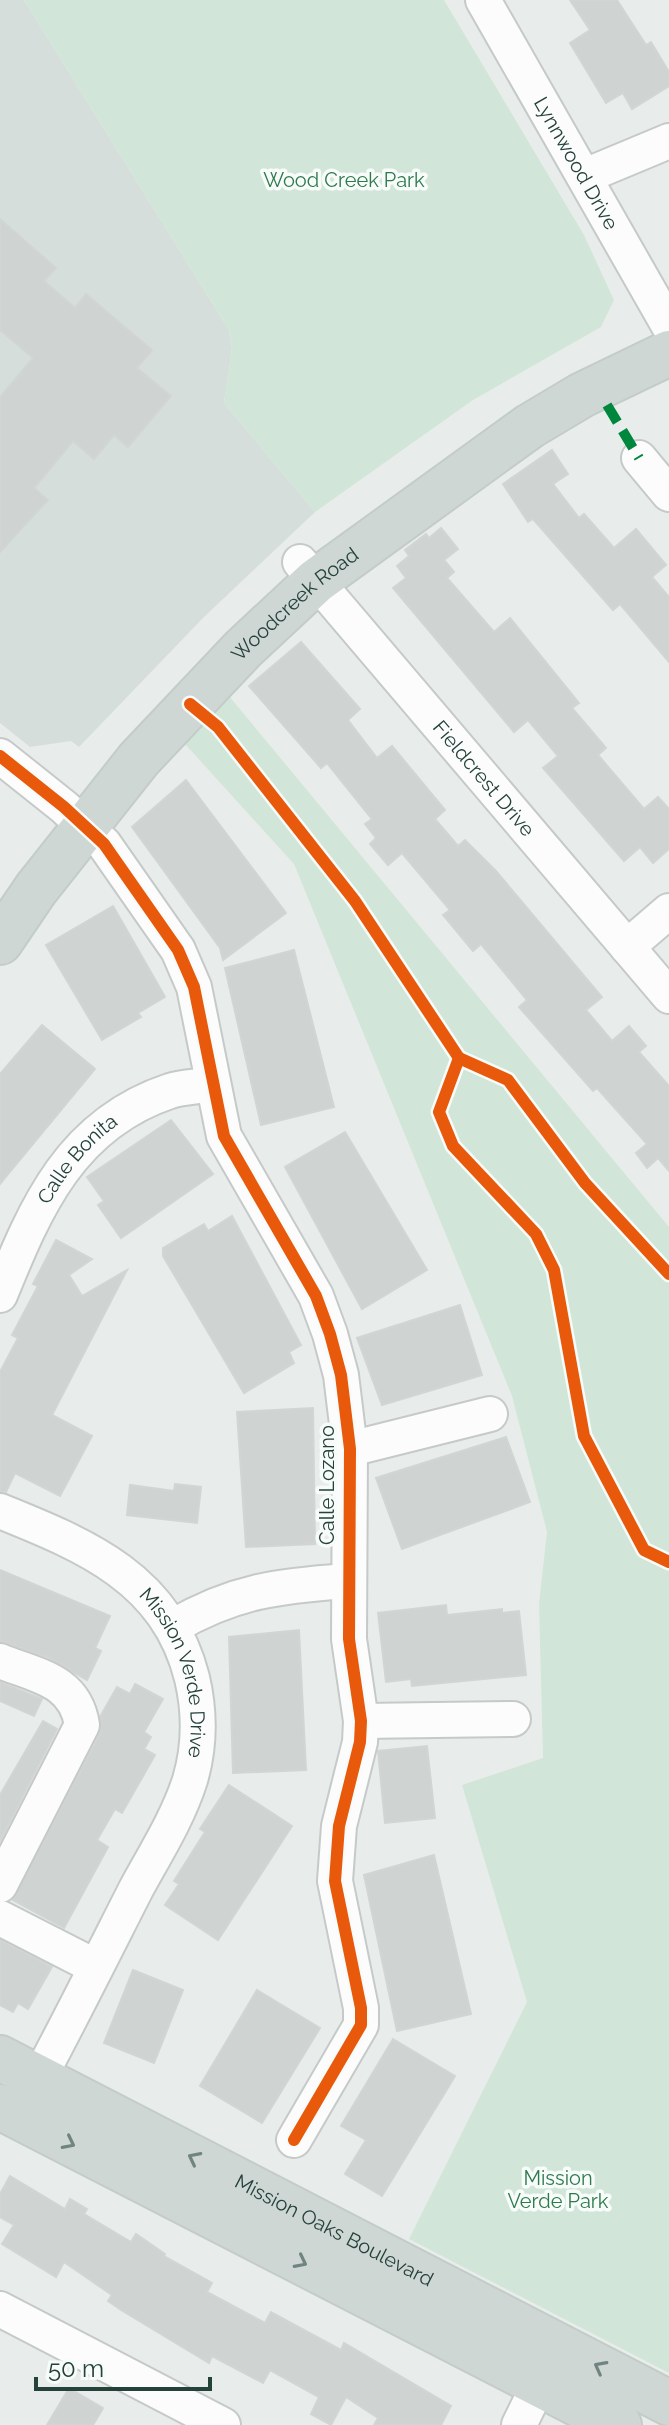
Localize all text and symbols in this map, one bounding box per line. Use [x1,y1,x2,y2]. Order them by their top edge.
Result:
street label: Lynnwood Drive [529,93,624,234]
park label: Wood Creek Park [263,168,425,192]
street label: Woodcreek Road [226,542,363,666]
street label: Fieldcrest Drive [428,716,540,841]
street label: Calle Bonita [32,1109,122,1208]
street label: Calle Lozano [315,1425,339,1545]
street label: Mission Verde Drive [135,1583,210,1760]
one-way arrow [61,2133,76,2148]
one-way arrow [188,2153,203,2168]
park label: Mission Verde Park [508,2166,609,2213]
street label: Mission Oaks Boulevard [231,2169,438,2291]
one-way arrow [292,2252,307,2267]
scale bar [36,2341,210,2391]
text: 50 m [48,2354,104,2383]
one-way arrow [593,2361,608,2376]

